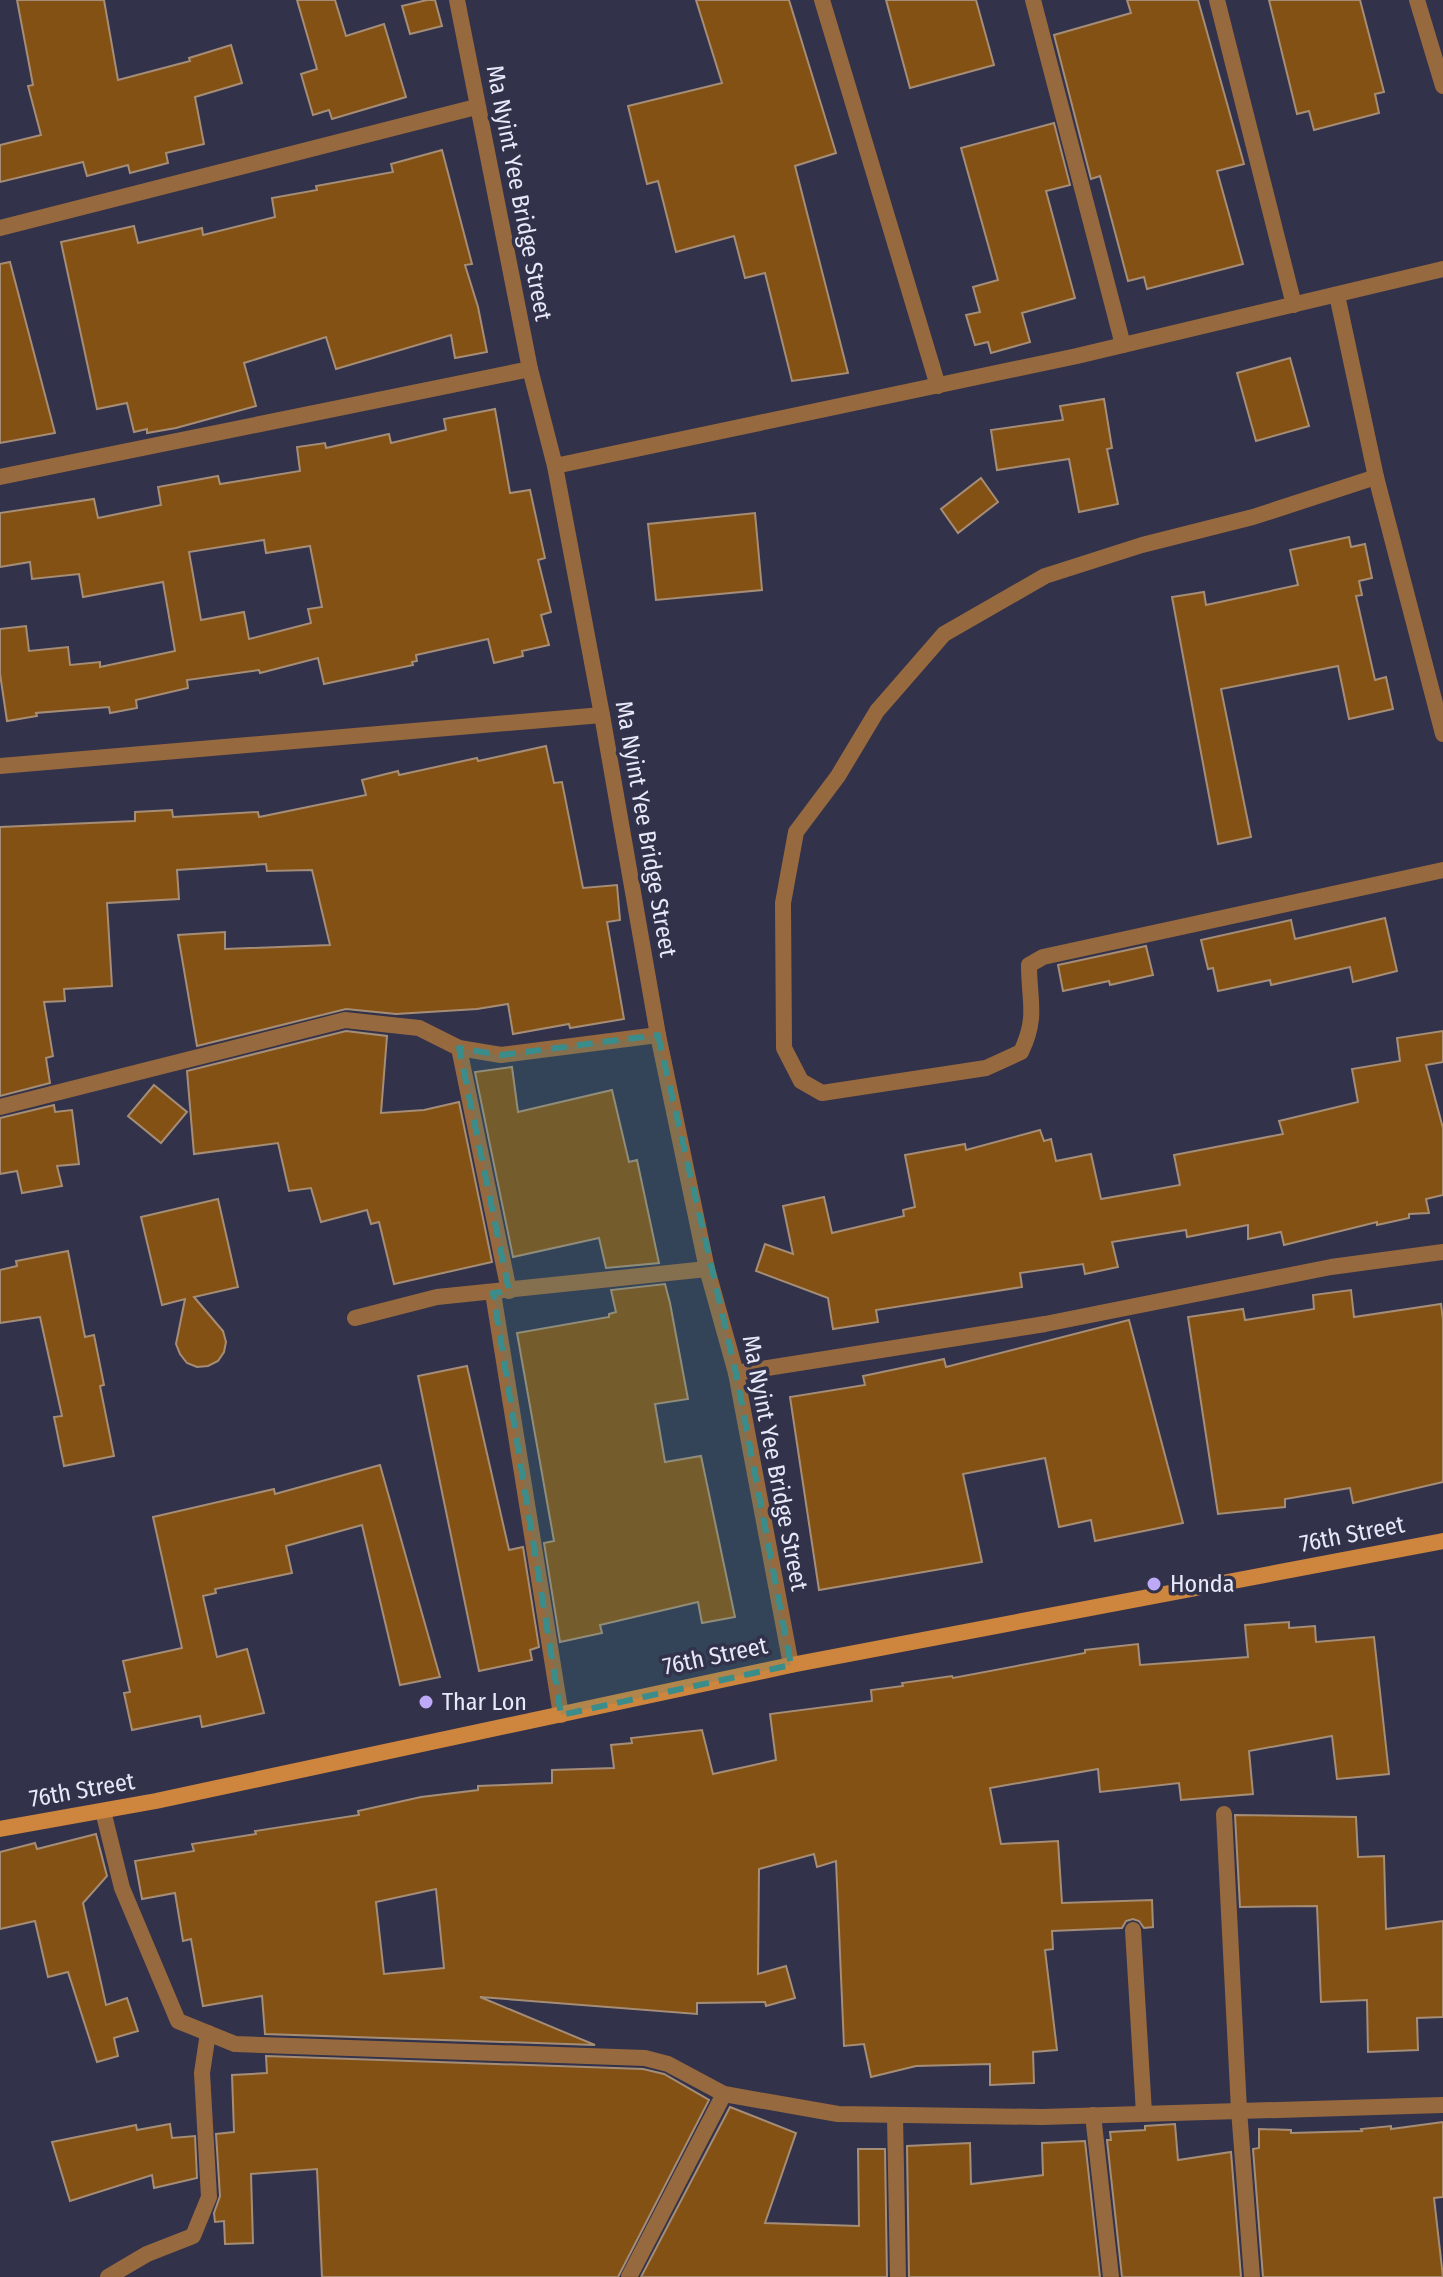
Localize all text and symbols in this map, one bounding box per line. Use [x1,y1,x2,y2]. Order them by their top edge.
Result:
street label: Ma Nyint Yee Bridge Street [480,63,558,323]
street label: Ma Nyint Yee Bridge Street [610,699,682,959]
street label: Ma Nyint Yee Bridge Street [736,1333,814,1593]
street label: 76th Street [1297,1510,1407,1558]
place label: Honda [1170,1570,1234,1598]
marker: Honda [1145,1575,1163,1593]
street label: 76th Street [660,1631,770,1681]
place label: Thar Lon [442,1688,527,1716]
marker: Thar Lon [417,1693,435,1711]
street label: 76th Street [27,1767,137,1813]

